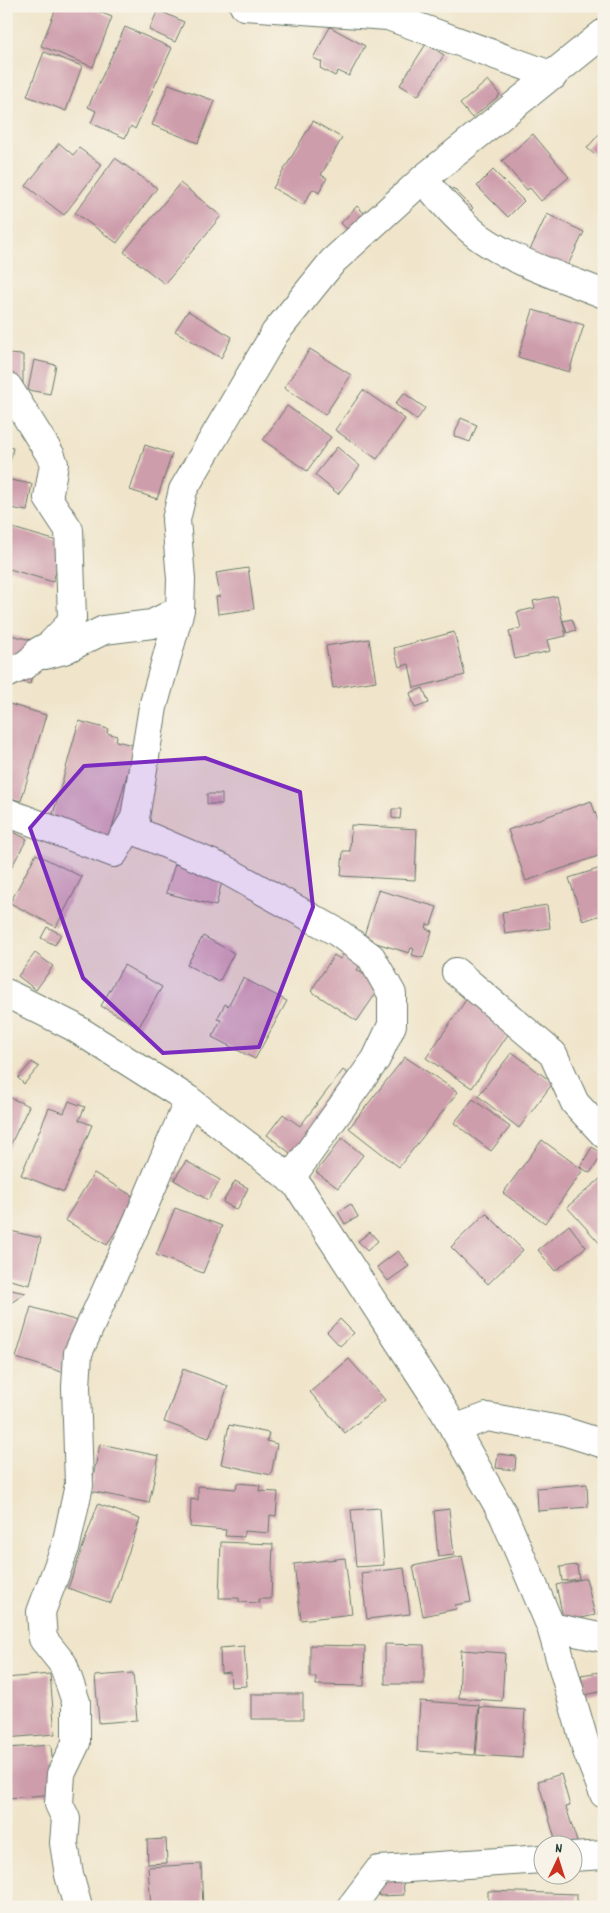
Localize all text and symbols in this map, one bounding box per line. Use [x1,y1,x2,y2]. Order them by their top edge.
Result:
north arrow [532,1836,582,1886]
text: N [555,1839,563,1859]

